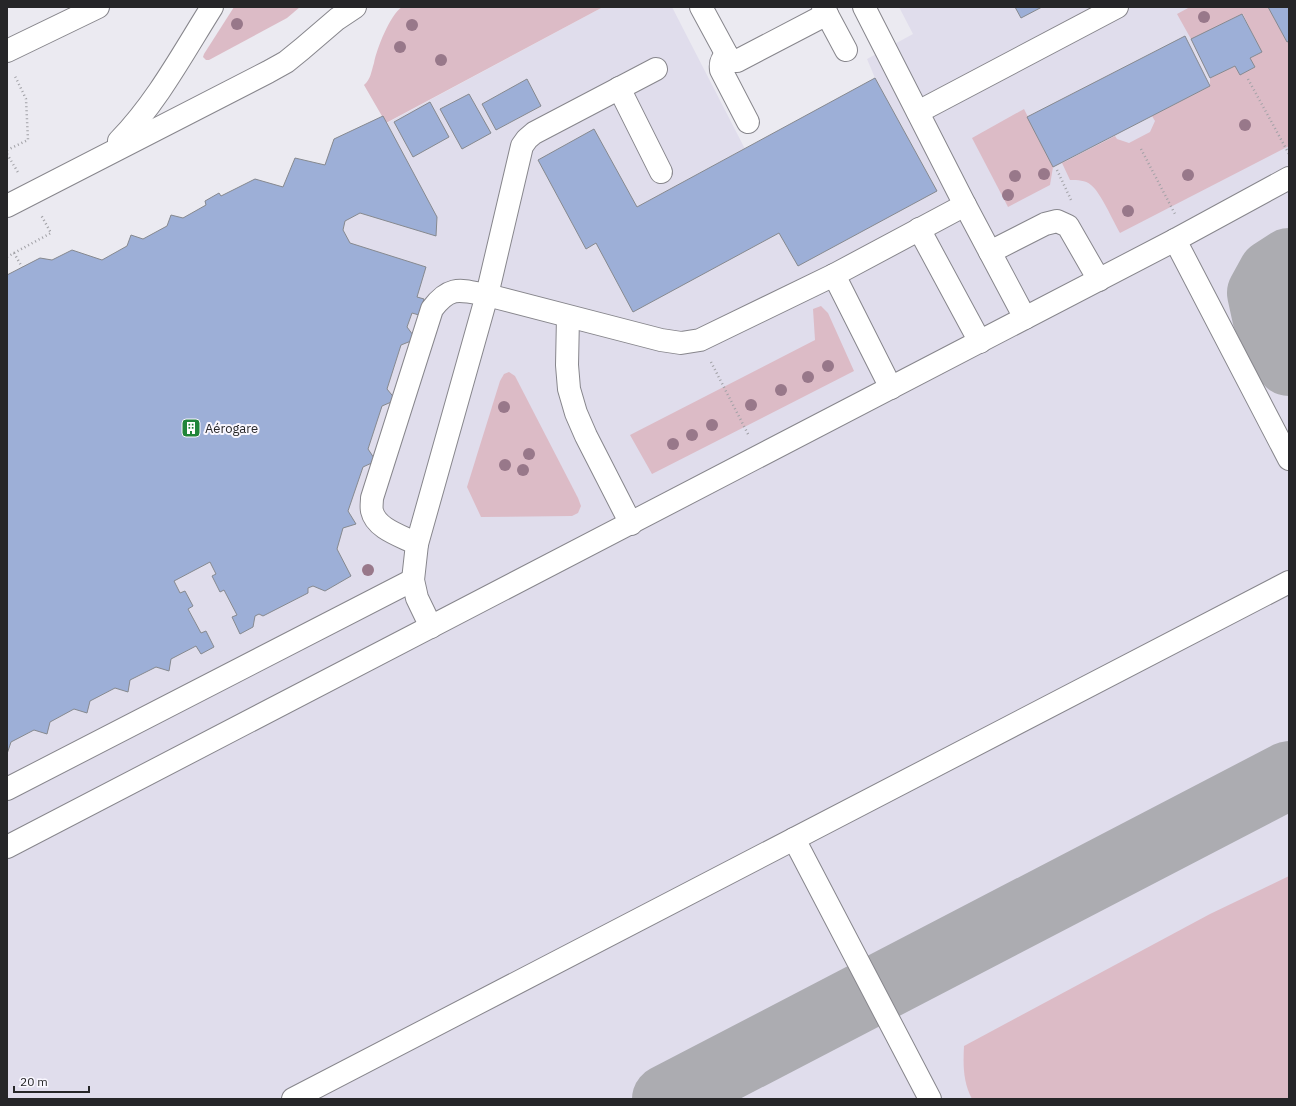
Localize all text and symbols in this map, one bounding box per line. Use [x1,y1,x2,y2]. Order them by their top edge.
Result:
building icon: Aérogare [180,417,202,439]
place label: Aérogare [205,420,258,437]
scale bar [14,1068,89,1094]
text: 20 m [20,1074,48,1089]

